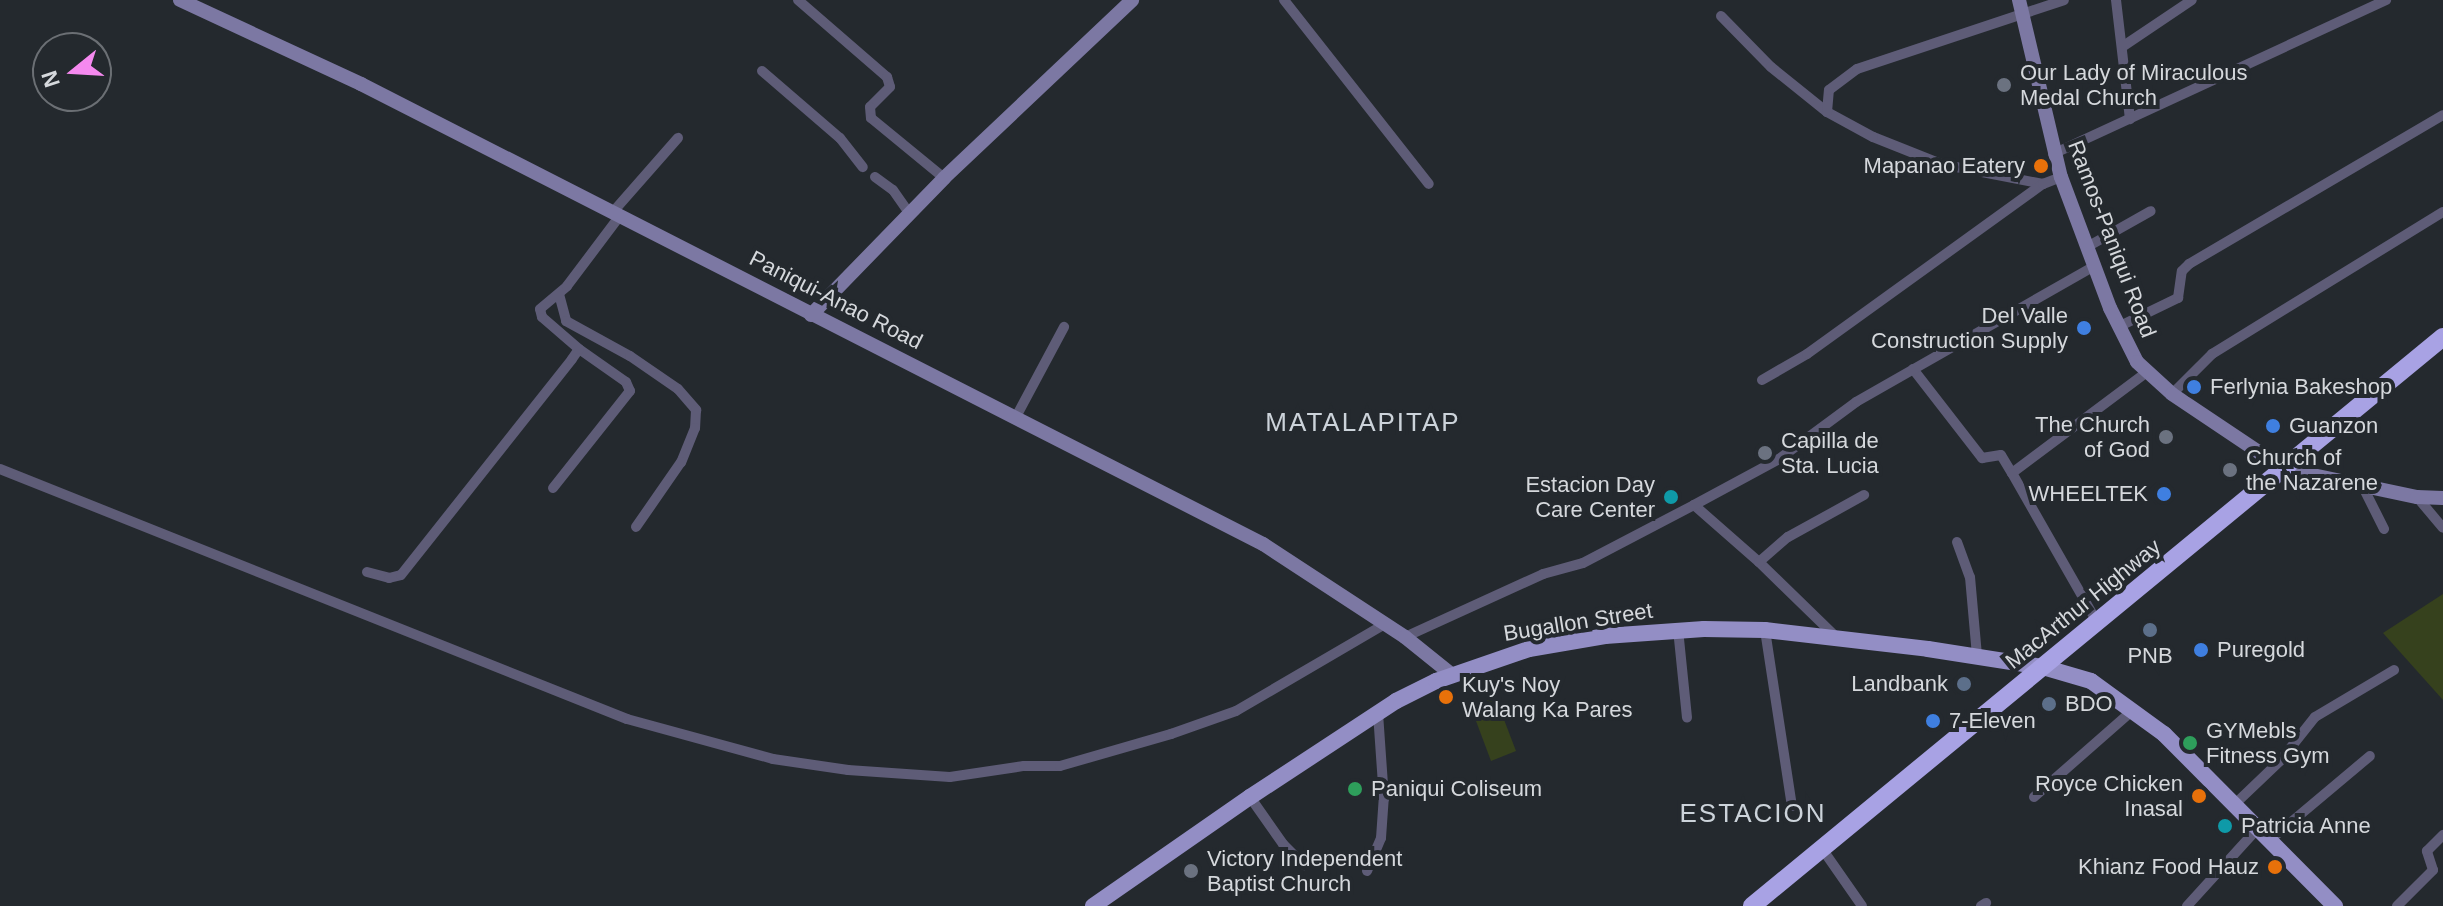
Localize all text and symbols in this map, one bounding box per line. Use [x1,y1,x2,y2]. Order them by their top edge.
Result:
north arrow [32,32,112,112]
place label: Our Lady of Miraculous Medal Church [2020,59,2247,110]
text: N [36,68,65,90]
marker: Our Lady of Miraculous Medal Church [1995,76,2013,94]
street label: Ramos-Paniqui Road [2062,137,2162,341]
place label: Mapanao Eatery [1864,153,2025,179]
marker: Mapanao Eatery [2032,157,2050,175]
street label: Paniqui-Anao Road [745,245,927,355]
place label: Del Valle Construction Supply [1871,302,2068,354]
marker: Del Valle Construction Supply [2075,319,2093,337]
place label: Ferlynia Bakeshop [2210,374,2392,400]
marker: Ferlynia Bakeshop [2185,378,2203,396]
district label: MATALAPITAP [1265,407,1461,439]
place label: The Church of God [2035,411,2150,462]
place label: Guanzon [2289,413,2378,439]
marker: Guanzon [2264,417,2282,435]
place label: Capilla de Sta. Lucia [1781,427,1879,478]
marker: The Church of God [2157,428,2175,446]
marker: Capilla de Sta. Lucia [1756,444,1774,462]
place label: Church of the Nazarene [2246,444,2378,496]
marker: Church of the Nazarene [2221,461,2239,479]
place label: Estacion Day Care Center [1525,471,1655,522]
place label: WHEELTEK [2029,481,2148,507]
marker: WHEELTEK [2155,485,2173,503]
marker: Estacion Day Care Center [1662,488,1680,506]
street label: MacArthur Highway [2000,533,2166,675]
street label: Bugallon Street [1502,597,1654,647]
marker: PNB [2141,621,2159,639]
place label: Puregold [2217,637,2305,663]
marker: Puregold [2192,641,2210,659]
place label: PNB [2127,643,2173,669]
place label: Kuy's Noy Walang Ka Pares [1462,671,1632,722]
place label: Landbank [1851,671,1948,697]
marker: Landbank [1955,675,1973,693]
marker: Kuy's Noy Walang Ka Pares [1437,688,1455,706]
place label: BDO [2065,691,2113,717]
marker: BDO [2040,695,2058,713]
place label: 7-Eleven [1949,708,2036,734]
marker: 7-Eleven [1924,712,1942,730]
place label: GYMebls Fitness Gym [2206,717,2329,768]
marker: GYMebls Fitness Gym [2181,734,2199,752]
place label: Royce Chicken Inasal [2035,770,2183,822]
place label: Paniqui Coliseum [1371,776,1542,802]
marker: Paniqui Coliseum [1346,780,1364,798]
marker: Royce Chicken Inasal [2190,787,2208,805]
district label: ESTACION [1680,798,1826,830]
place label: Patricia Anne [2241,813,2372,839]
marker: Patricia Anne [2216,817,2234,835]
place label: Victory Independent Baptist Church [1207,845,1402,896]
place label: Khianz Food Hauz [2078,854,2259,880]
marker: Khianz Food Hauz [2266,858,2284,876]
marker: Victory Independent Baptist Church [1182,862,1200,880]

